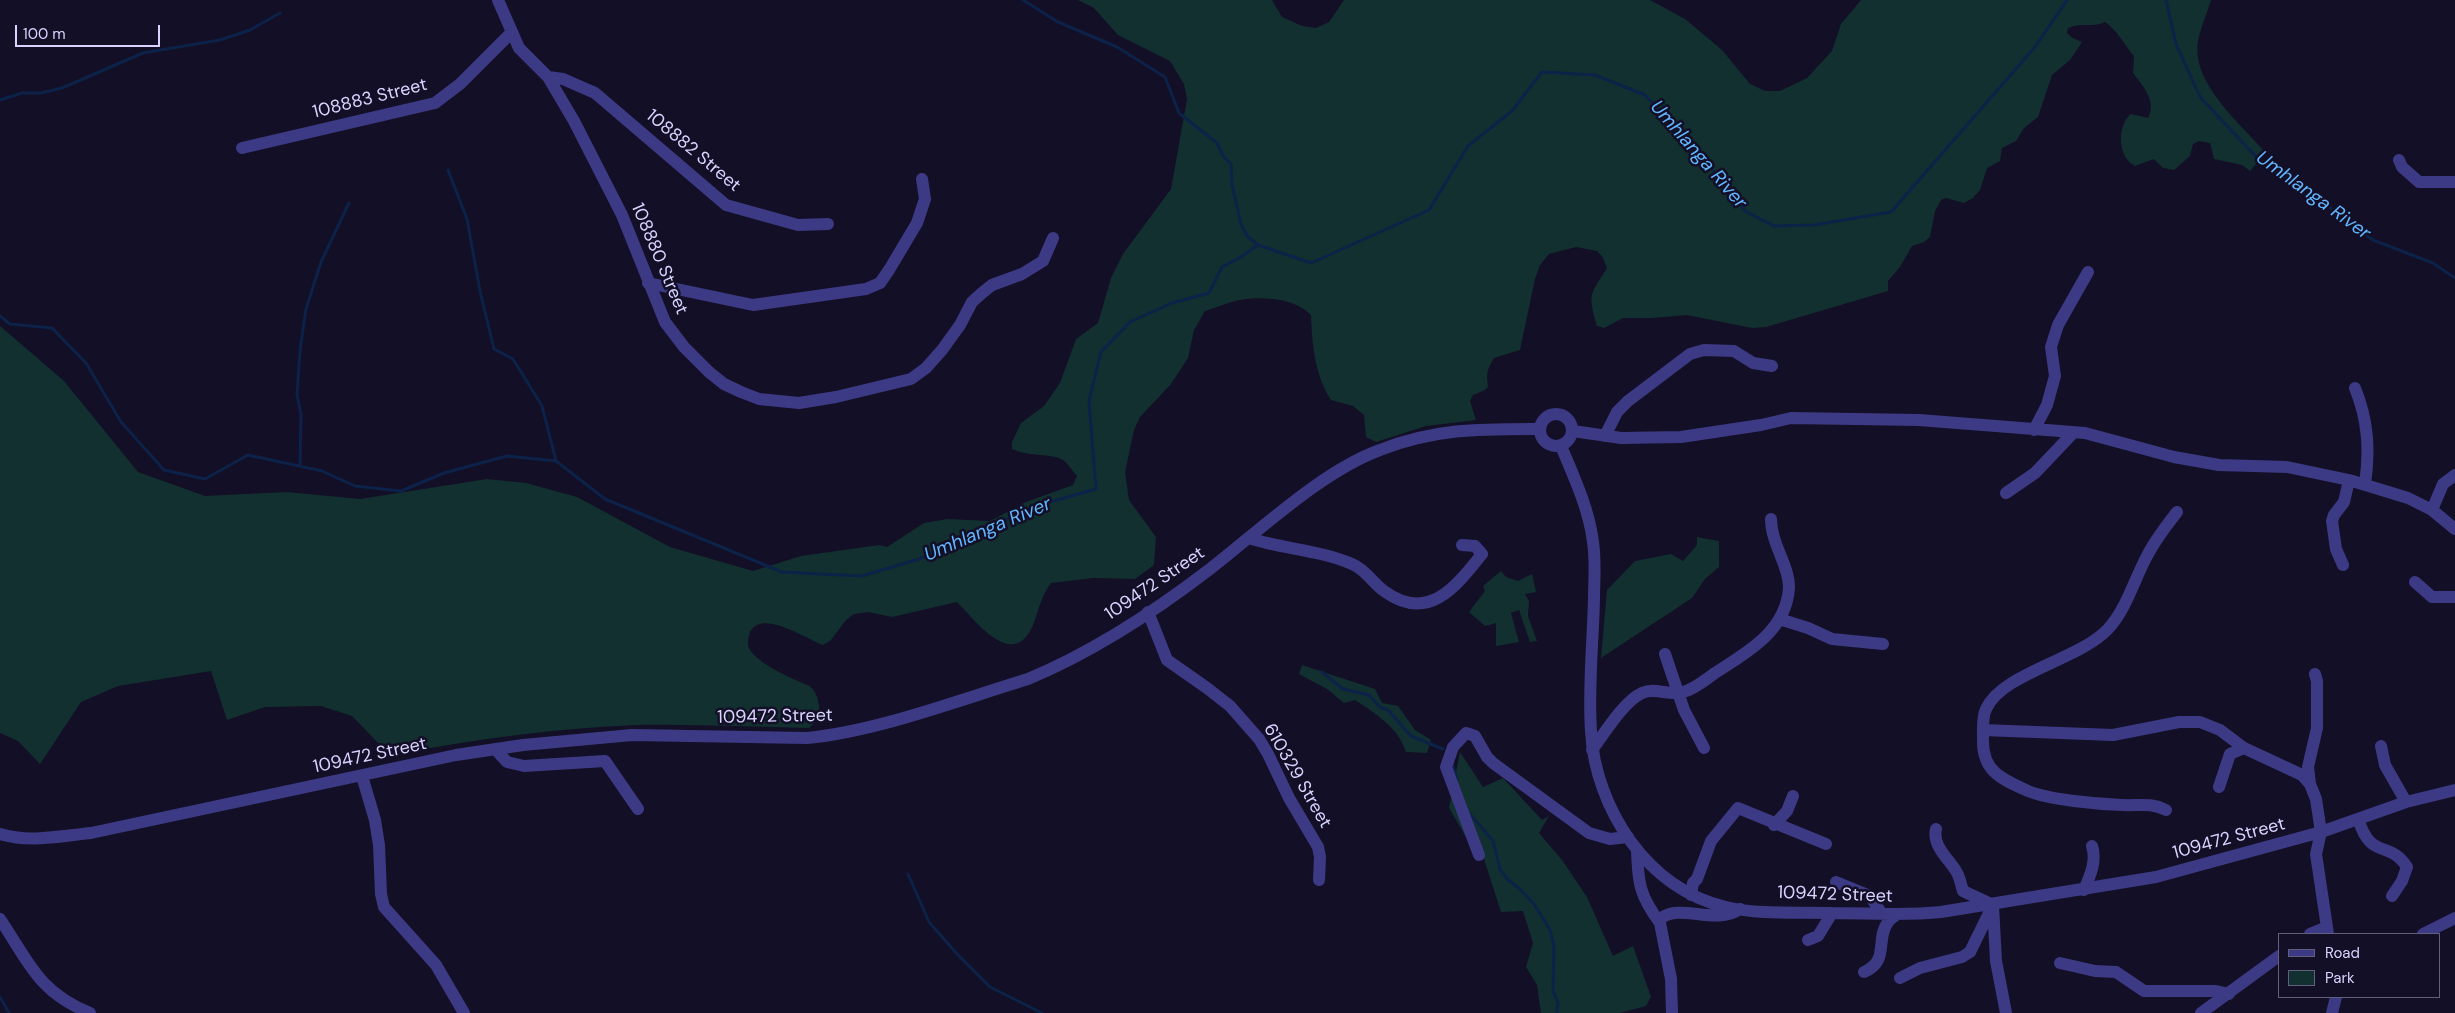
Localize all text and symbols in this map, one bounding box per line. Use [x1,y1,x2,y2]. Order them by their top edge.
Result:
scale bar [18,15,162,47]
text: 100 m [23,24,66,44]
street label: 108883 Street [311,74,429,124]
water label: Umhlanga River [1645,96,1751,214]
street label: 108882 Street [641,105,745,197]
water label: Umhlanga River [2251,147,2375,245]
street label: 108880 Street [626,200,692,318]
water label: Umhlanga River [921,493,1055,567]
street label: 109472 Street [1101,543,1209,625]
street label: 109472 Street [717,705,833,729]
street label: 610329 Street [1258,720,1336,832]
street label: 109472 Street [311,733,429,779]
street label: 109472 Street [2170,814,2288,864]
street label: 109472 Street [1777,882,1893,908]
legend [2278,933,2440,998]
text: Road [2325,943,2360,963]
text: Park [2325,968,2355,988]

